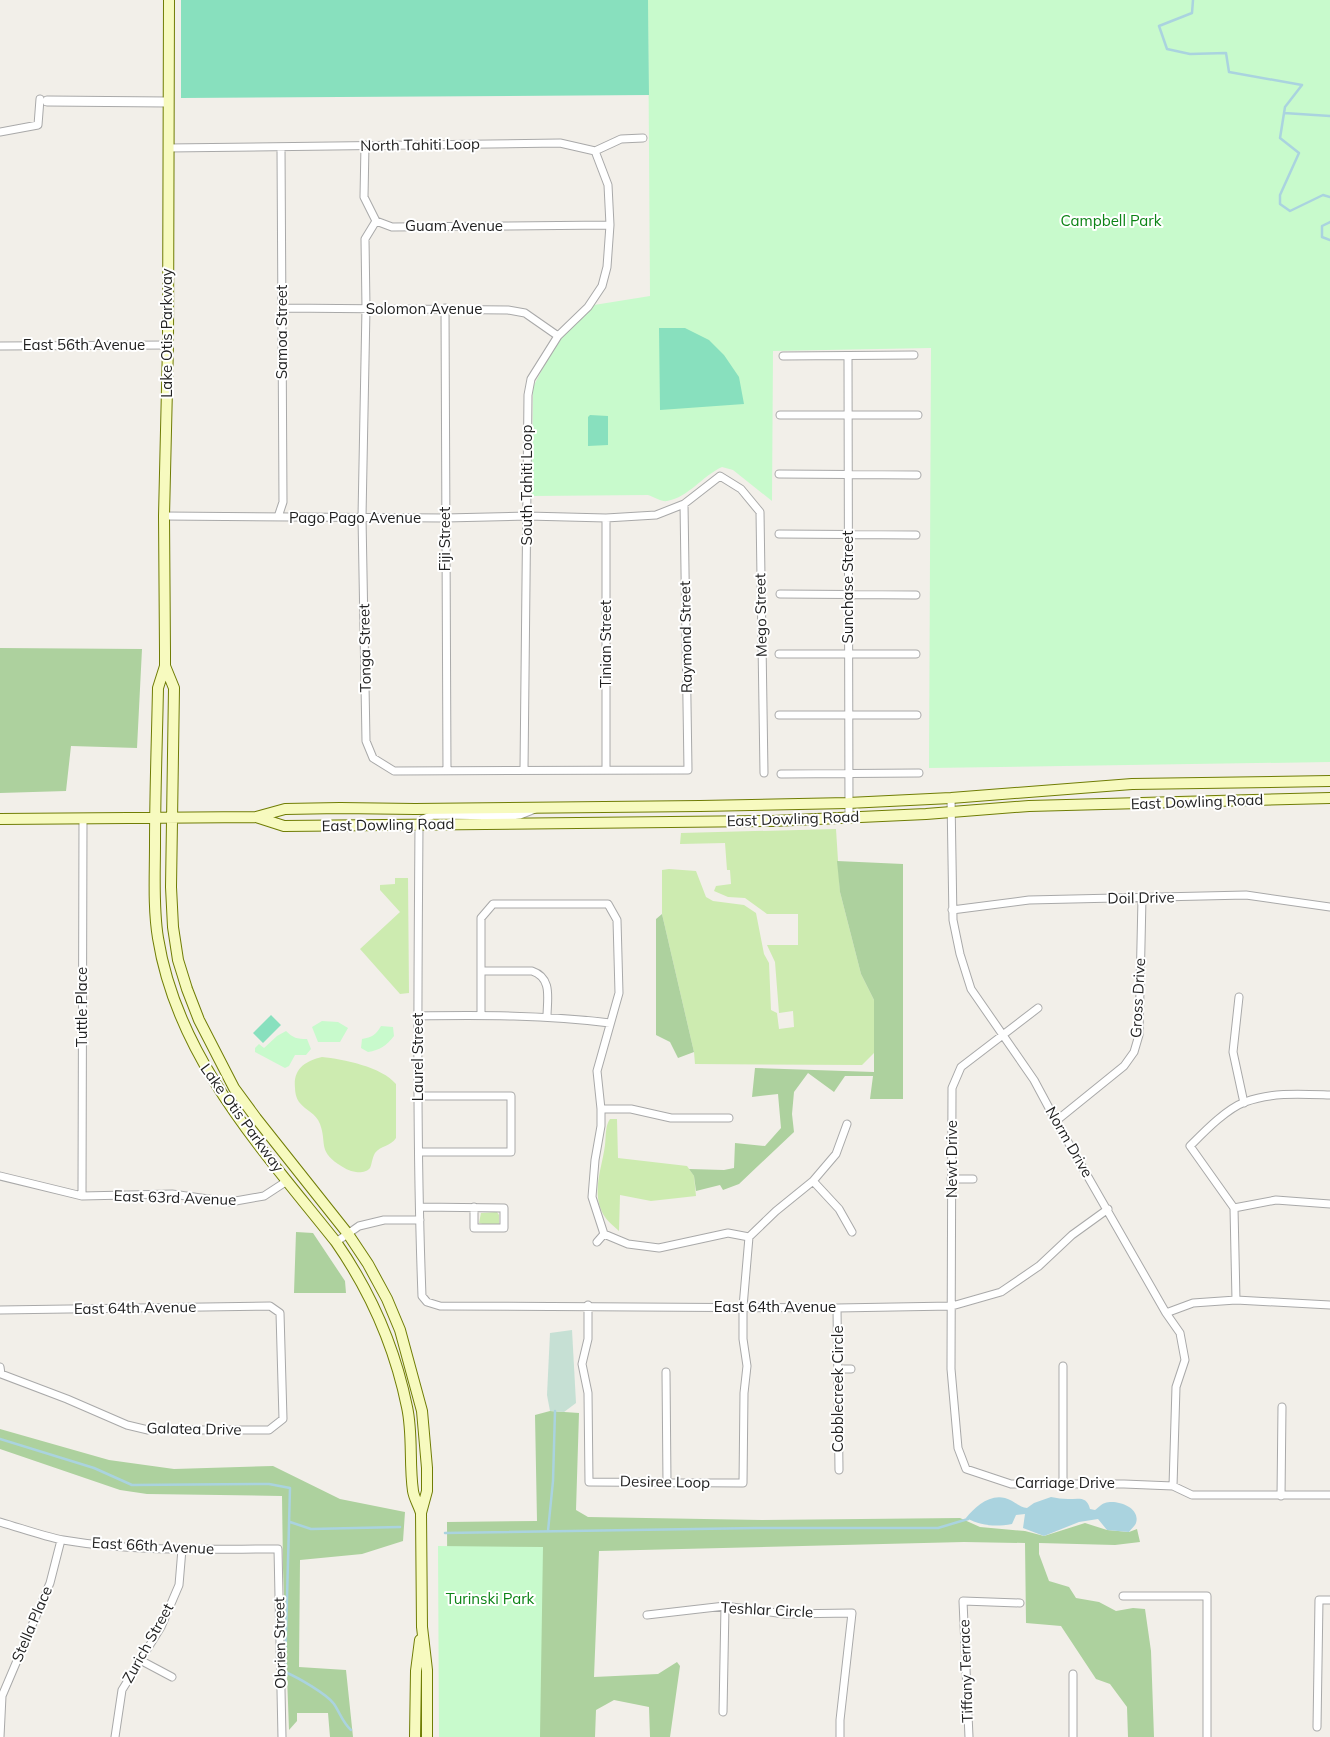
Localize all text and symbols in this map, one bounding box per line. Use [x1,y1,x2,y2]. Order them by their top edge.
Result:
street label: North Tahiti Loop [360,134,480,155]
park label: Campbell Park [1061,211,1162,230]
street label: Guam Avenue [405,216,503,235]
street label: Lake Otis Parkway [157,268,176,398]
street label: Samoa Street [272,285,291,379]
street label: Solomon Avenue [366,299,482,318]
street label: East 56th Avenue [23,335,145,354]
street label: South Tahiti Loop [517,425,536,545]
street label: Fiji Street [435,507,454,571]
street label: Pago Pago Avenue [289,508,421,527]
street label: Sunchase Street [838,530,857,644]
street label: Mego Street [750,573,771,657]
street label: Raymond Street [675,581,696,693]
street label: Tinian Street [596,600,615,688]
street label: Tonga Street [354,603,375,693]
street label: East Dowling Road [1130,790,1264,813]
street label: East Dowling Road [726,807,860,830]
street label: East Dowling Road [322,814,454,835]
street label: Doil Drive [1107,887,1175,908]
street label: Gross Drive [1126,958,1149,1038]
street label: Tuttle Place [72,967,91,1047]
street label: Laurel Street [408,1013,427,1101]
street label: Lake Otis Parkway [197,1060,288,1176]
street label: Norm Drive [1042,1103,1097,1181]
street label: Newt Drive [942,1120,961,1198]
street label: East 63rd Avenue [113,1186,237,1209]
street label: East 64th Avenue [74,1297,196,1318]
street label: East 64th Avenue [714,1297,836,1316]
street label: Cobblecreek Circle [828,1325,847,1453]
street label: Galatea Drive [146,1418,242,1439]
street label: Desiree Loop [620,1471,710,1492]
street label: Carriage Drive [1015,1473,1115,1492]
street label: East 66th Avenue [91,1533,215,1558]
street label: Stella Place [7,1583,56,1665]
park label: Turinski Park [446,1589,535,1608]
street label: Obrien Street [269,1597,290,1689]
street label: Teshlar Circle [720,1598,814,1621]
street label: Zurich Street [118,1600,177,1686]
street label: Tiffany Terrace [954,1619,977,1723]

